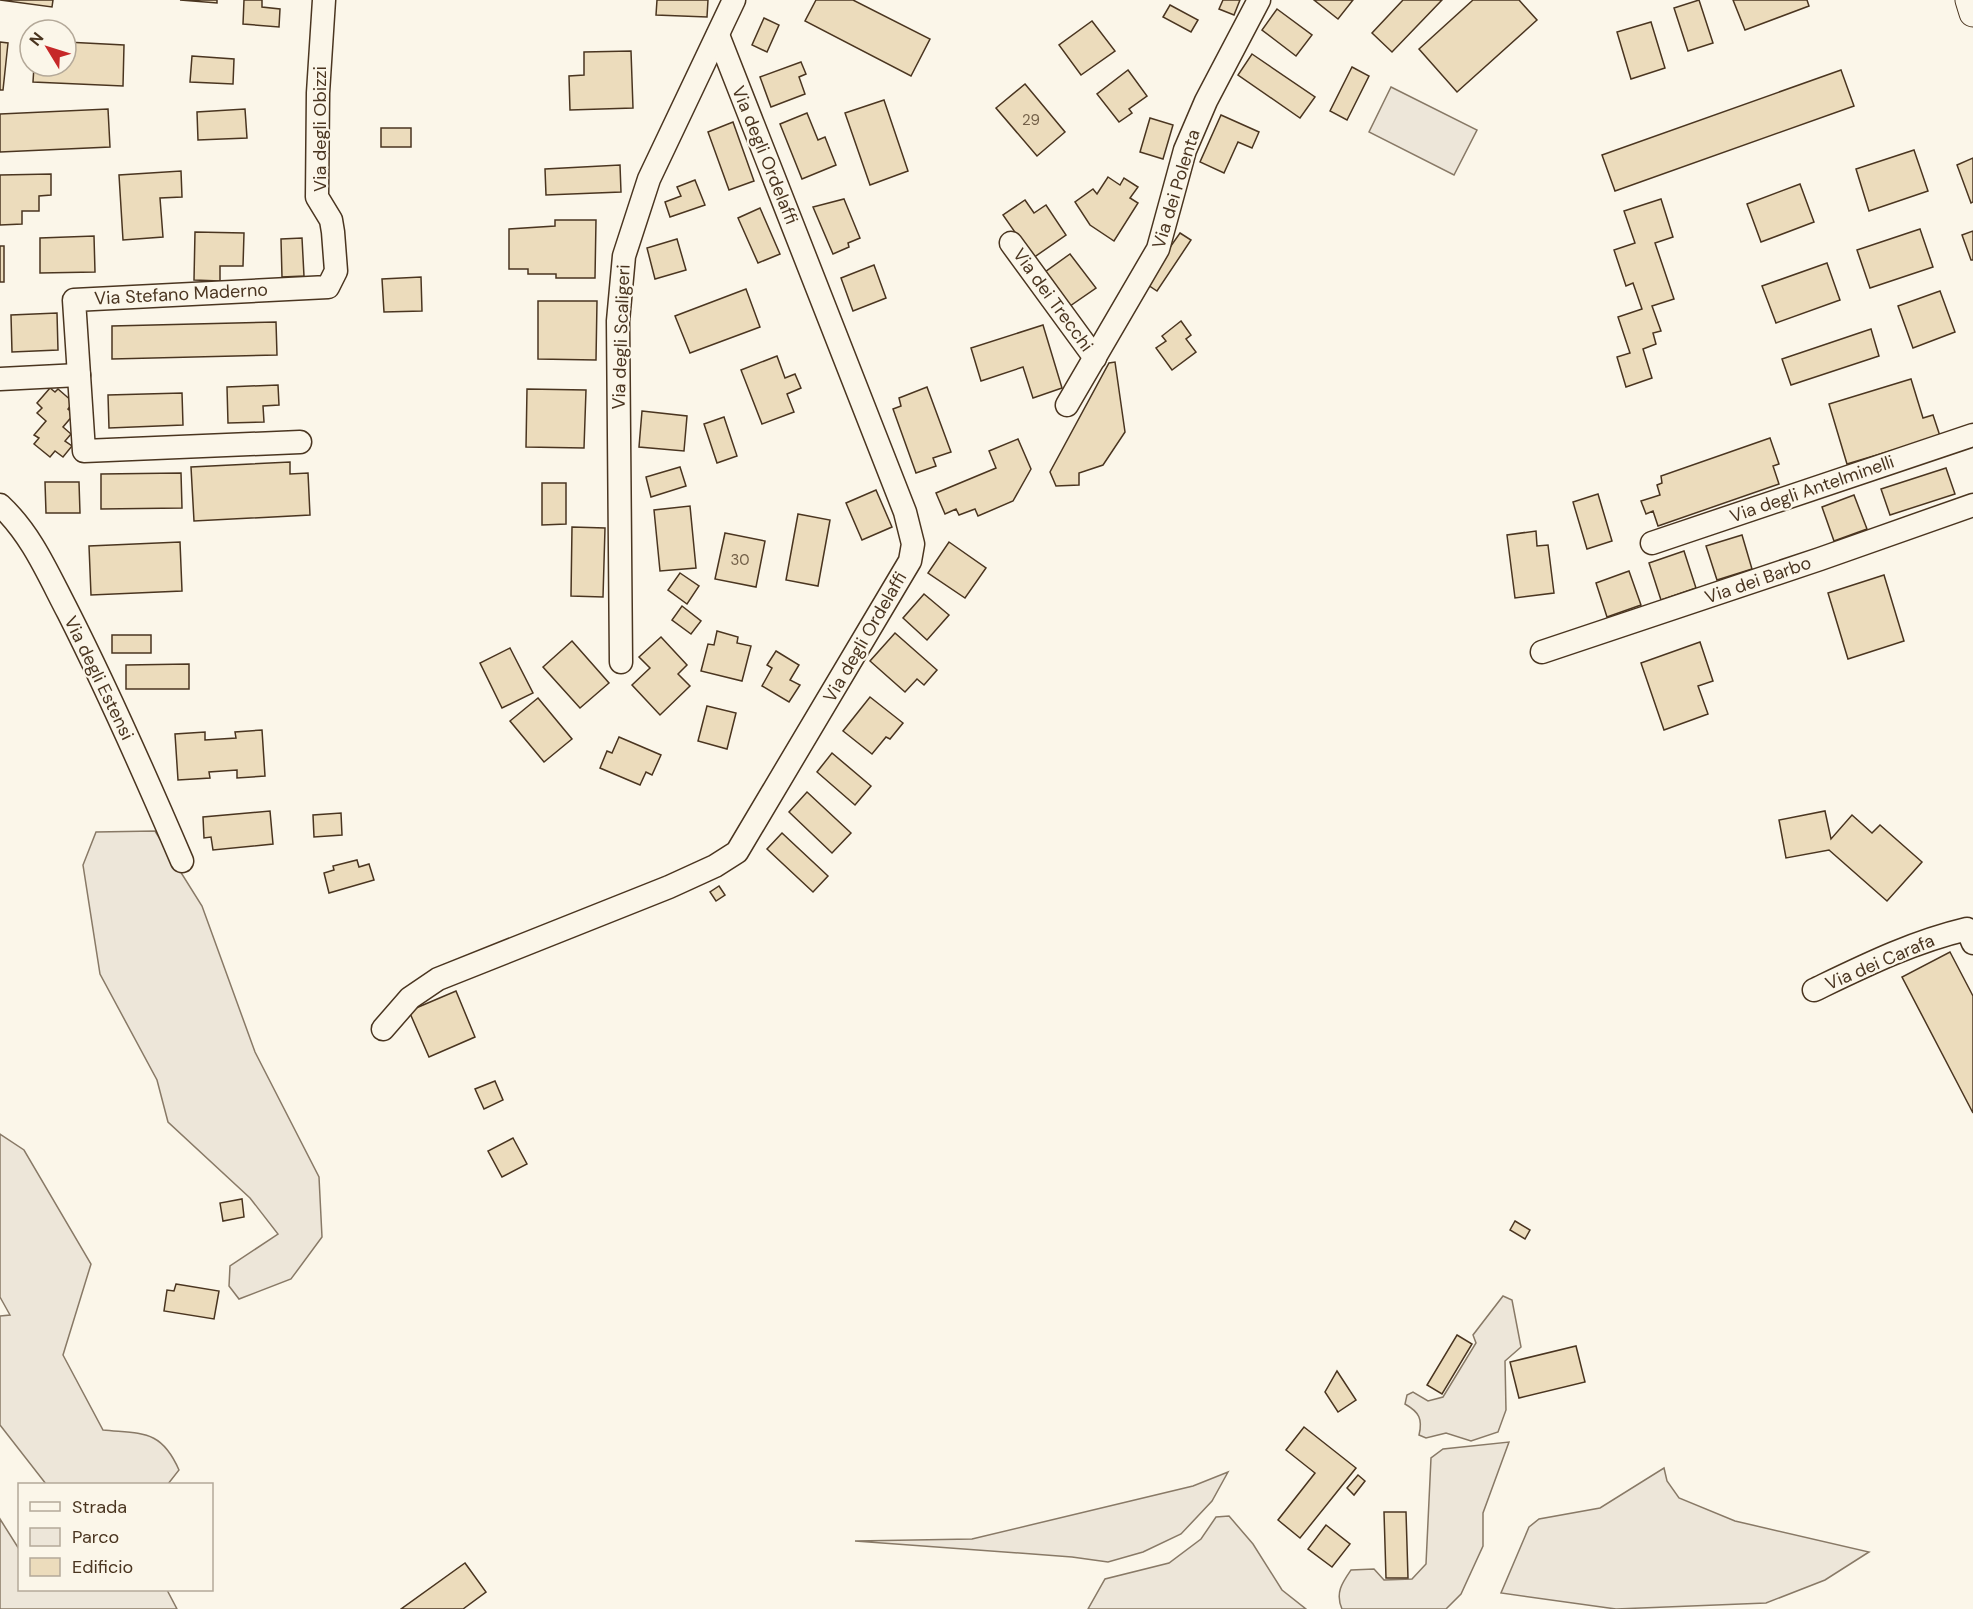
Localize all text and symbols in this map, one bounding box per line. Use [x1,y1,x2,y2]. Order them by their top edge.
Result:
north arrow [18,18,78,78]
text: N [25,28,48,50]
street label: Via degli Obizzi [308,66,332,192]
street label: Via degli Ordelaffi [726,82,804,228]
house number: 29 [1022,110,1040,130]
street label: Via dei Polenta [1146,126,1206,252]
street label: Via dei Trecchi [1007,243,1099,357]
street label: Via degli Scaligeri [606,264,636,410]
street label: Via Stefano Maderno [94,277,268,311]
street label: Via degli Antelminelli [1727,450,1897,528]
house number: 30 [730,550,750,570]
street label: Via dei Barbo [1702,551,1814,609]
street label: Via degli Ordelaffi [818,567,912,707]
street label: Via degli Estensi [59,612,139,744]
street label: Via dei Carafa [1822,928,1938,996]
legend [18,1483,213,1591]
text: Strada [72,1495,127,1519]
text: Parco [72,1525,119,1549]
text: Edificio [72,1555,133,1579]

